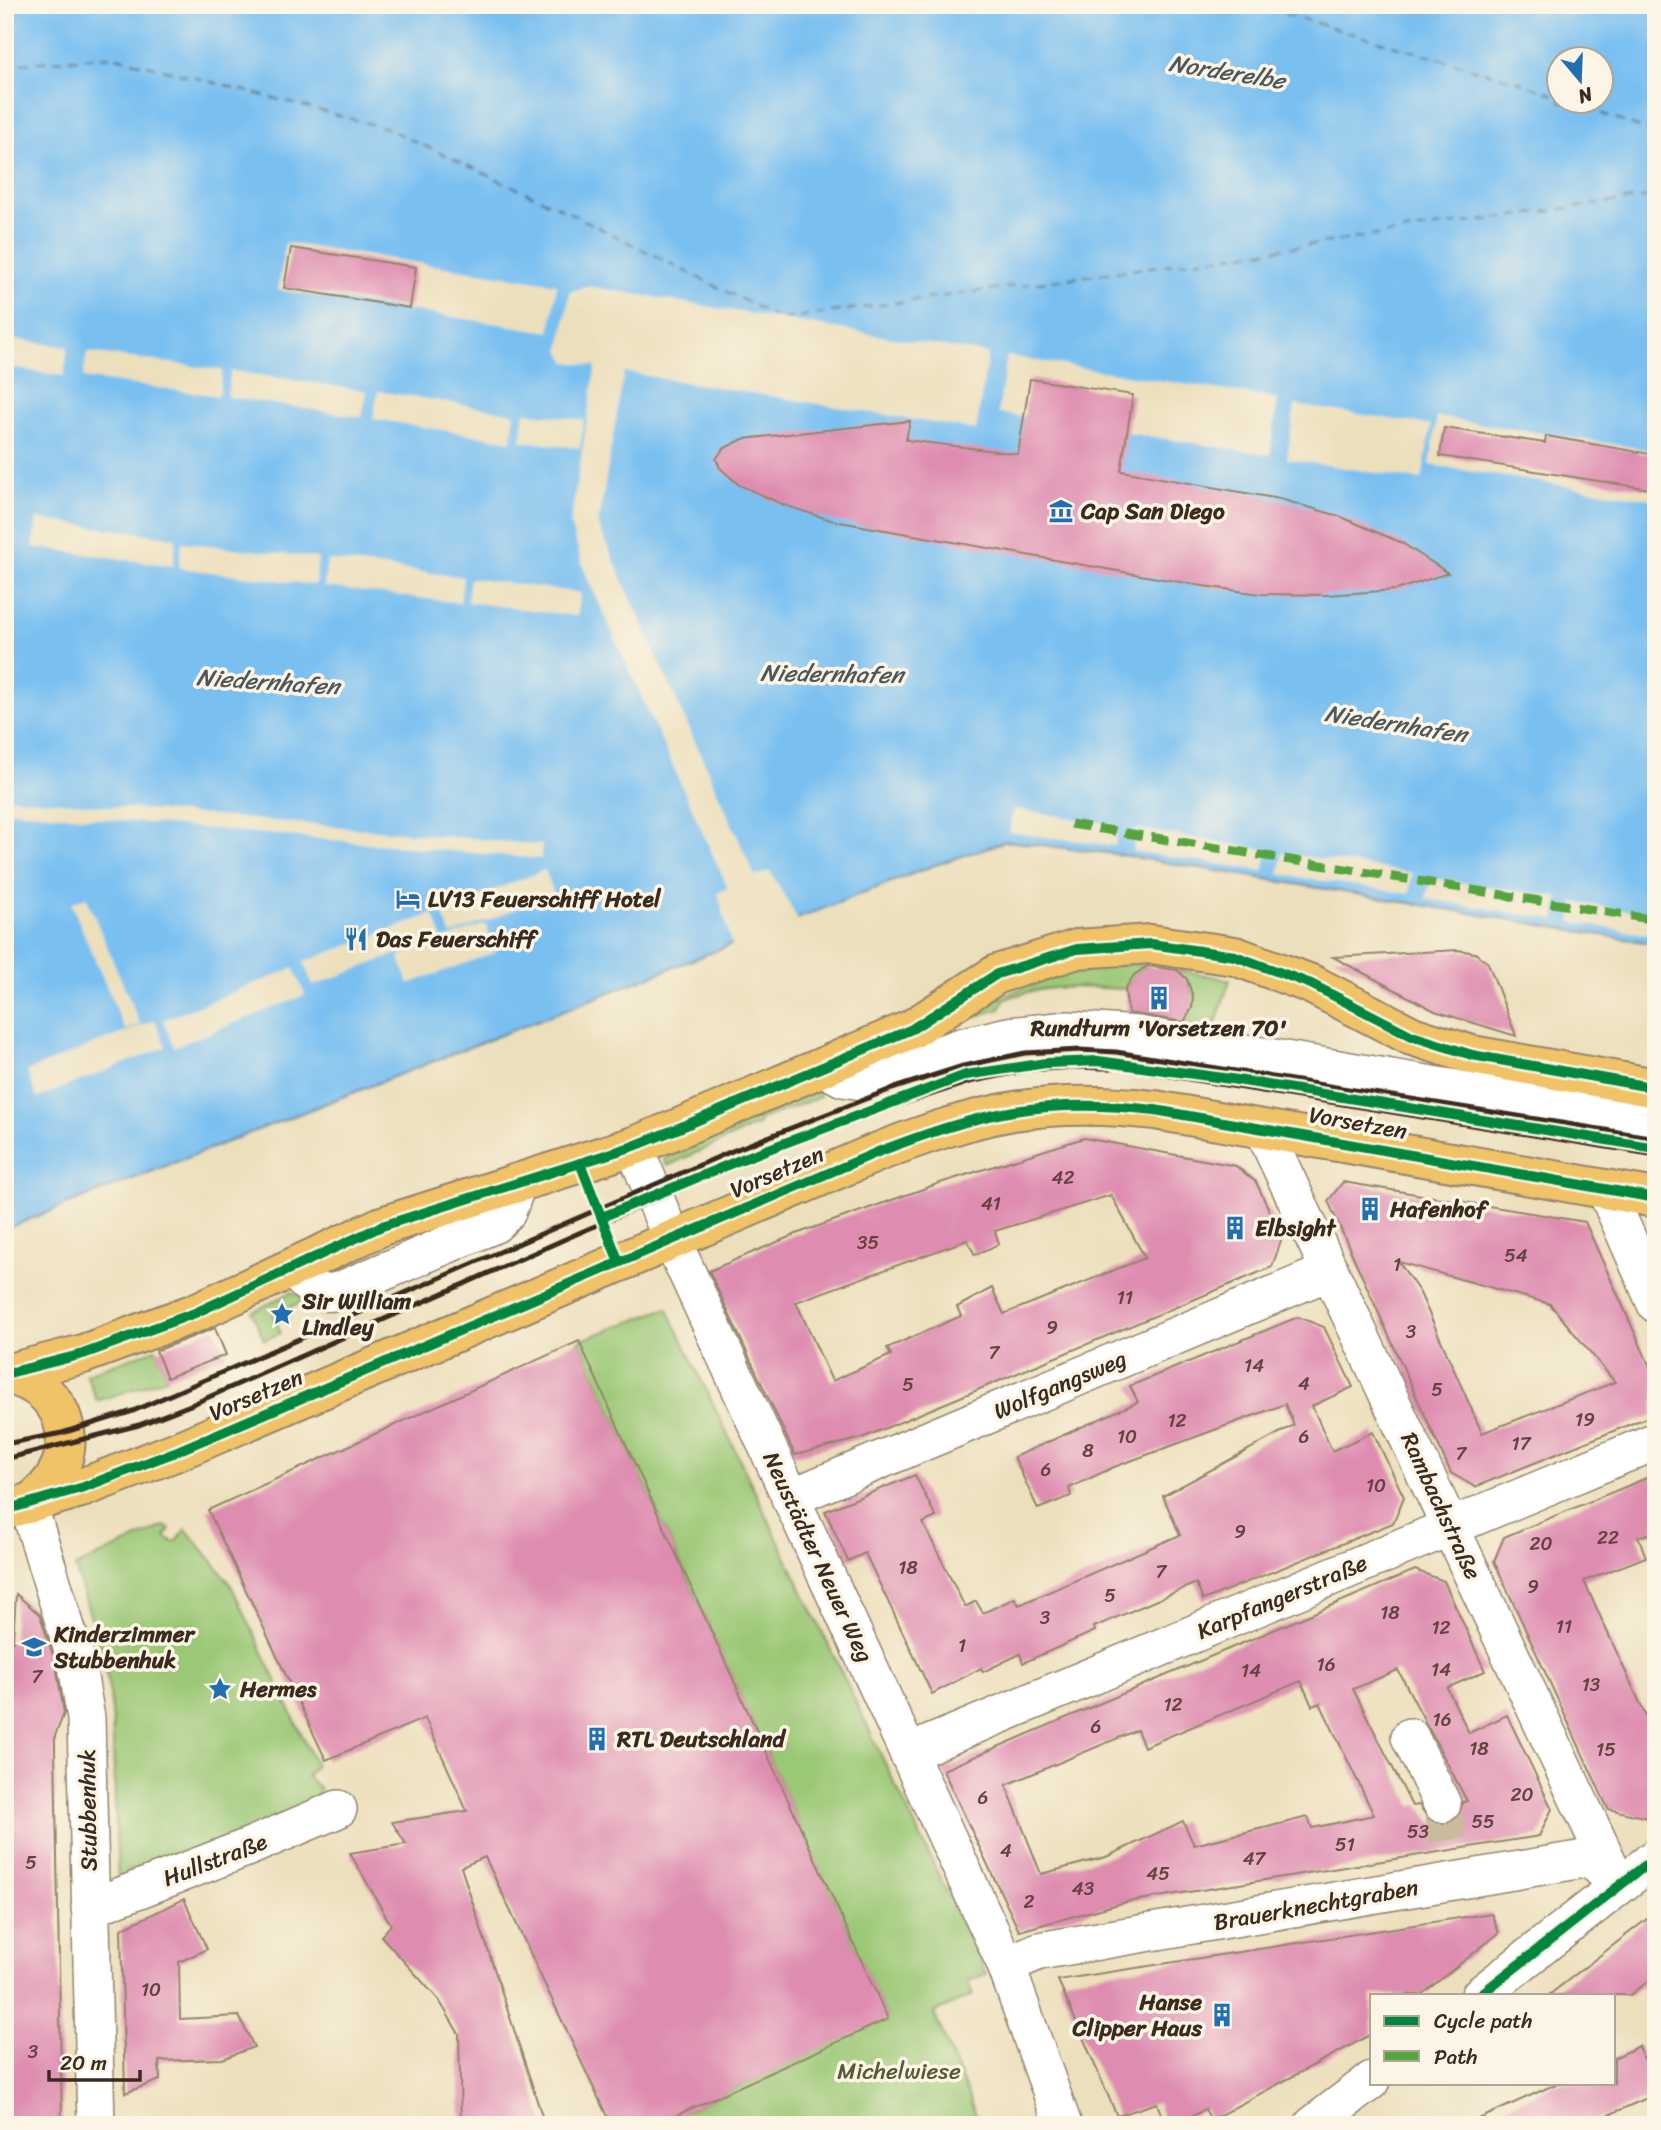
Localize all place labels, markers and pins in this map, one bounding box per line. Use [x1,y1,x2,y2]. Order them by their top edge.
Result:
place label: Cap San Diego [1080,491,1225,532]
museum icon: Cap San Diego [1047,497,1075,525]
place label: LV13 Feuerschiff Hotel [428,879,662,920]
hotel icon: LV13 Feuerschiff Hotel [394,885,422,913]
place label: Das Feuerschiff [376,919,539,960]
restaurant icon: Das Feuerschiff [342,925,370,953]
building icon: Rundturm 'Vorsetzen 70' [1145,984,1173,1012]
place label: Rundturm 'Vorsetzen 70' [1030,1008,1287,1049]
place label: Hafenhof [1389,1189,1490,1230]
building icon: Hafenhof [1356,1195,1384,1223]
place label: Elbsight [1255,1208,1337,1249]
building icon: Elbsight [1221,1214,1249,1242]
place label: Sir William Lindley [301,1281,412,1348]
place icon: Sir William Lindley [268,1300,296,1328]
place label: Kinderzimmer Stubbenhuk [53,1614,197,1681]
school or university icon: Kinderzimmer Stubbenhuk [20,1633,48,1661]
place label: Hermes [239,1669,317,1710]
place icon: Hermes [206,1675,234,1703]
place label: RTL Deutschland [616,1719,786,1760]
building icon: RTL Deutschland [583,1725,611,1753]
place label: Hanse Clipper Haus [1071,1982,1202,2049]
building icon: Hanse Clipper Haus [1208,2001,1236,2029]

